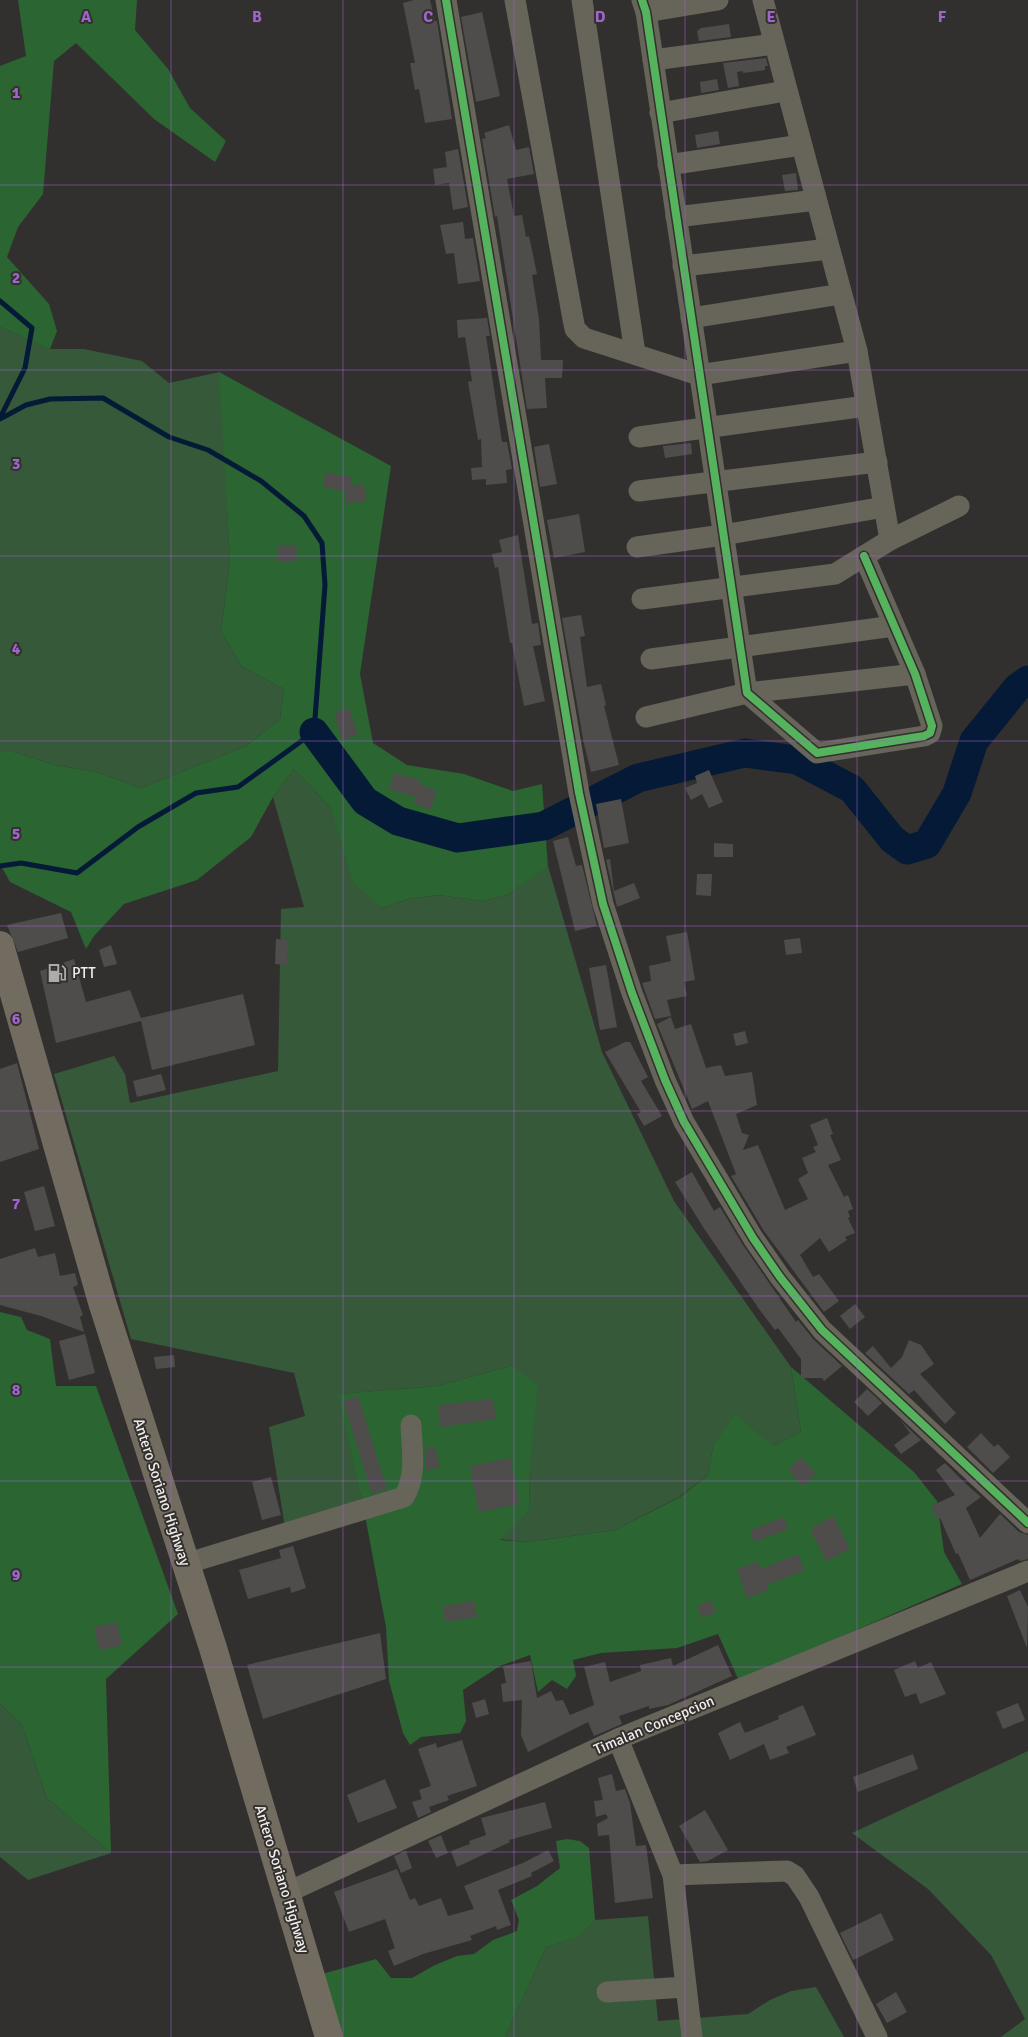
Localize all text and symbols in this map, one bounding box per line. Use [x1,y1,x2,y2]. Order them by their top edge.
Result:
text: A [81,7,92,27]
text: B [252,7,262,27]
text: C [423,7,433,27]
text: D [595,7,606,27]
text: E [766,7,776,27]
text: F [938,7,947,27]
text: 1 [12,83,21,103]
text: 2 [12,268,20,288]
text: 3 [12,454,20,474]
text: 4 [12,639,21,659]
text: 5 [12,824,20,844]
fuel station icon: PTT [46,962,68,984]
place label: PTT [72,964,96,982]
text: 6 [12,1009,21,1029]
text: 7 [12,1194,21,1214]
text: 8 [12,1380,21,1400]
street label: Antero Soriano Highway [130,1416,194,1568]
text: 9 [12,1565,21,1585]
street label: Timalan Concepcion [591,1691,717,1759]
street label: Antero Soriano Highway [251,1803,313,1955]

